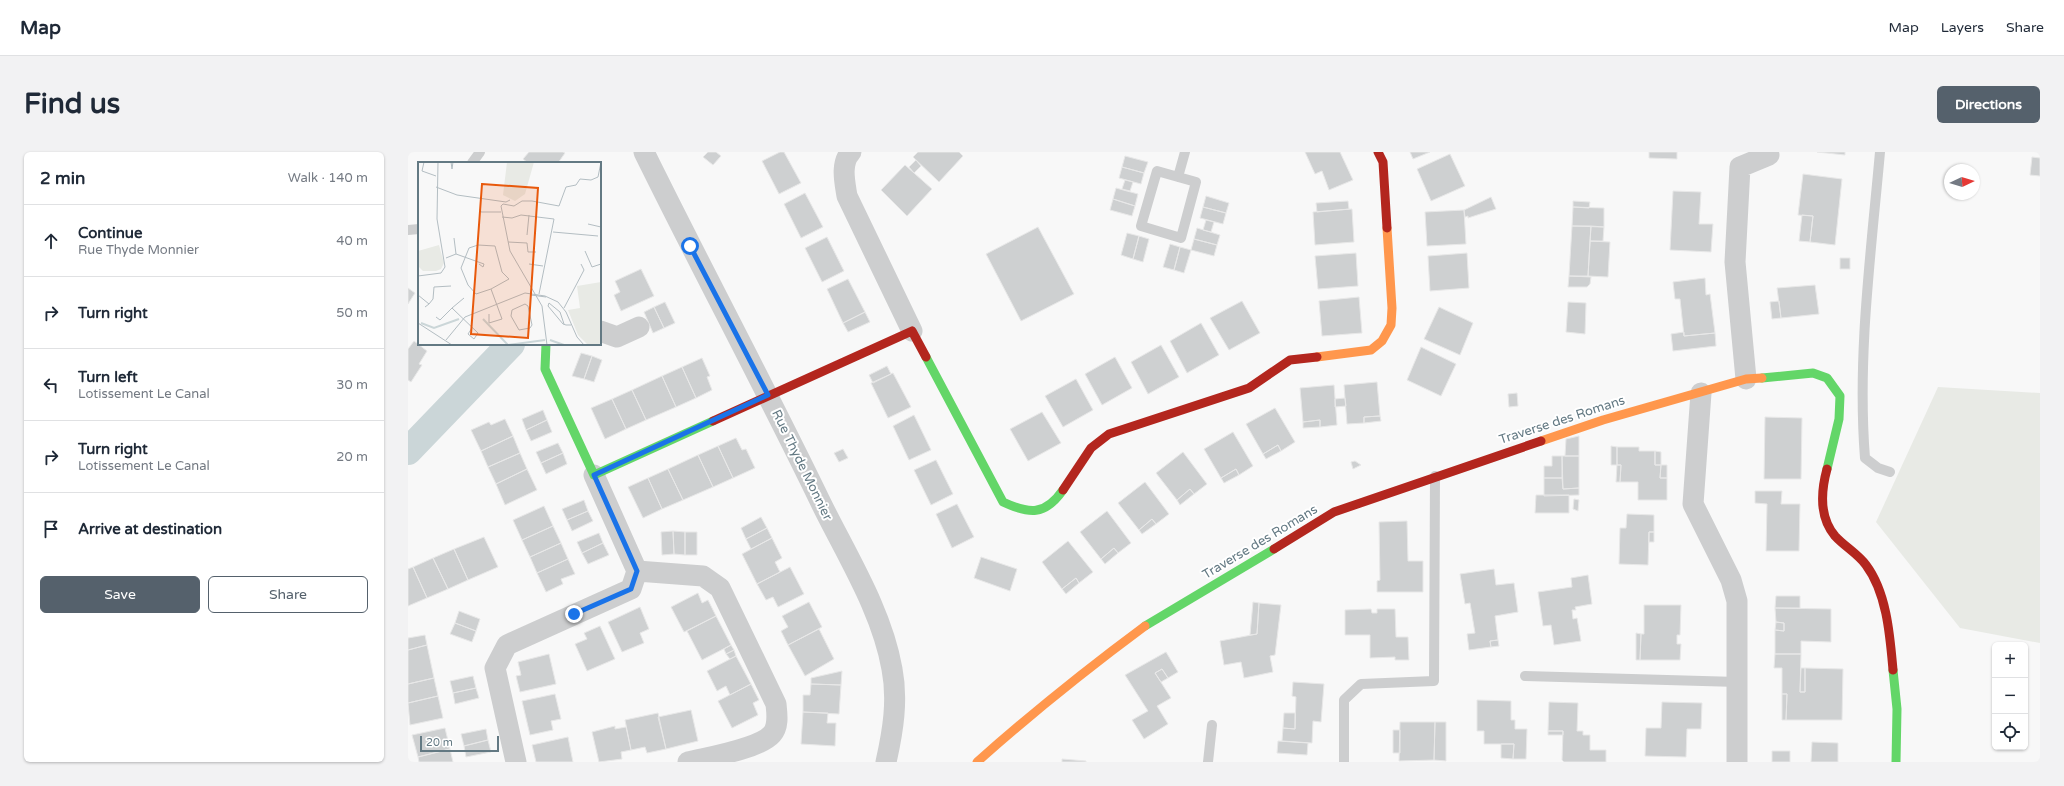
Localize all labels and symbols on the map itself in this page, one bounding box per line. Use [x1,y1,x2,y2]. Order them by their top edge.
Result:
inset map [418,162,601,345]
north arrow [1944,164,1980,200]
route start [681,237,699,255]
street label: Traverse des Romans [1497,392,1627,448]
street label: Rue Thyde Monnier [768,407,836,523]
street label: Traverse des Romans [1200,501,1320,583]
route end [565,605,583,623]
scale bar [420,734,499,753]

